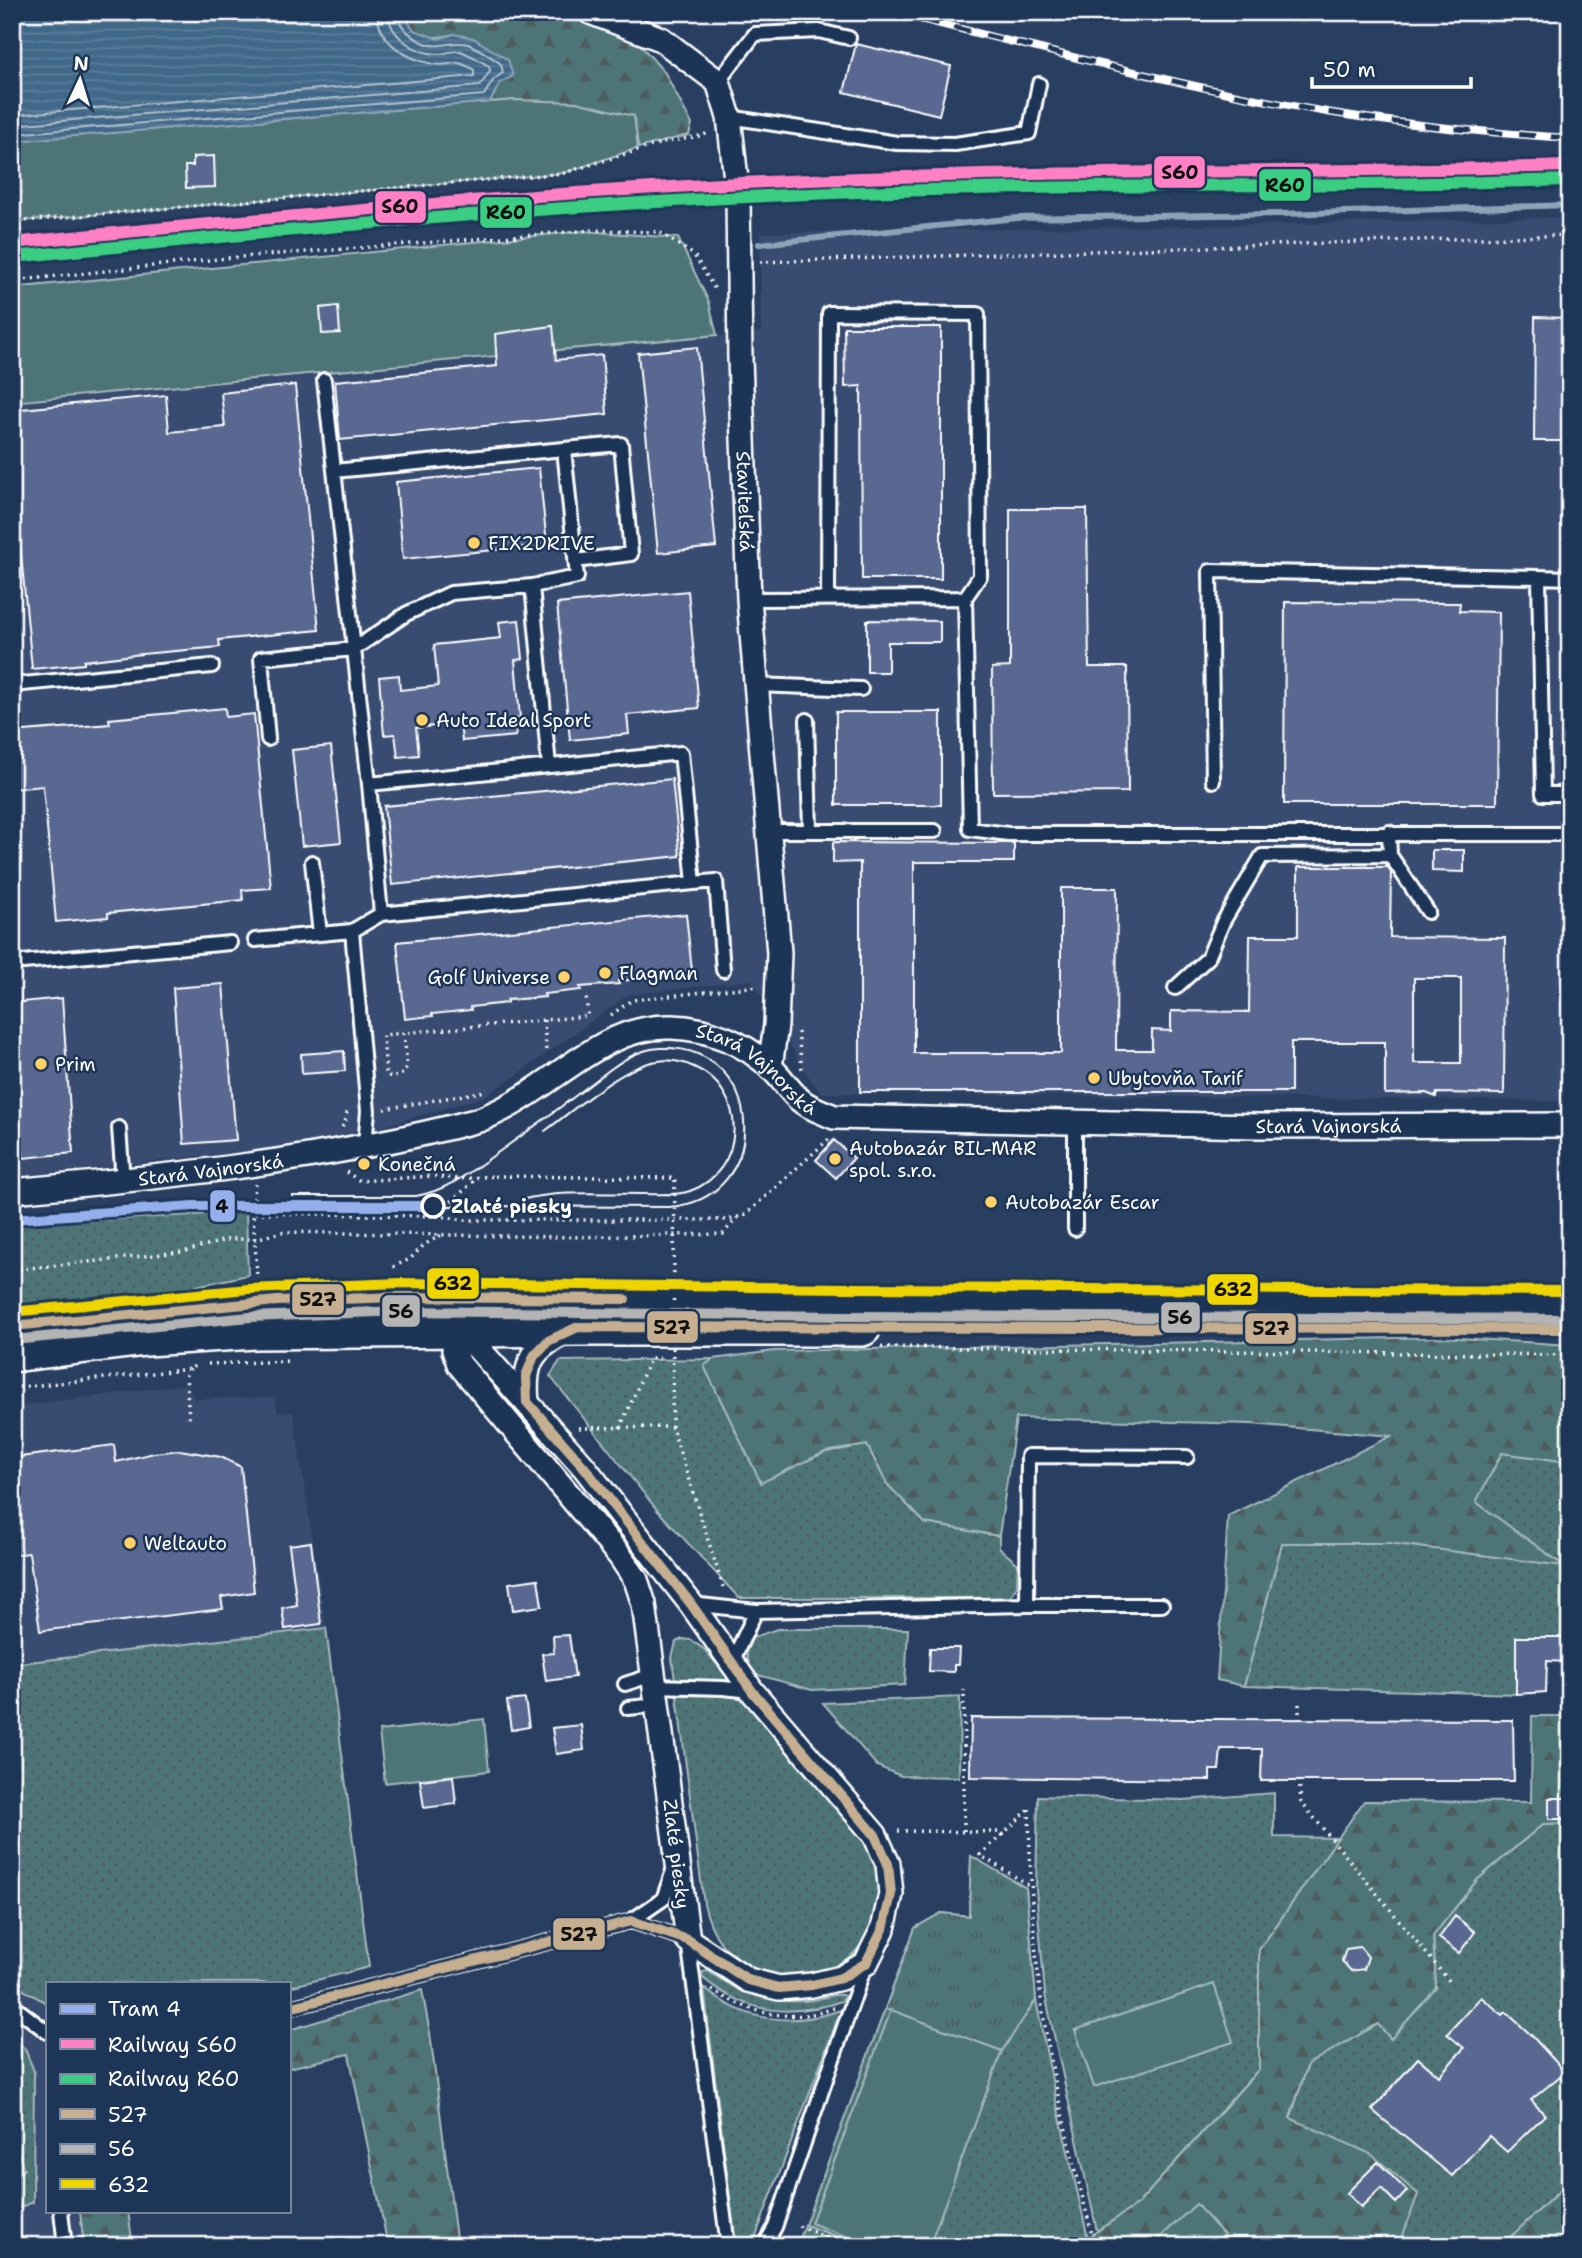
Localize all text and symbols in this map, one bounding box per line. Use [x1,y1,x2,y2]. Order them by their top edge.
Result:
north arrow [46,46,116,116]
scale bar [1312,46,1472,90]
text: N [73,51,90,77]
text: 50 m [1323,56,1376,84]
line badge: S60 [1153,155,1206,189]
text: S60 [1161,160,1199,185]
line badge: R60 [1258,168,1312,202]
text: R60 [1265,173,1305,198]
line badge: S60 [374,190,427,224]
text: S60 [381,194,419,219]
line badge: R60 [479,196,533,229]
text: R60 [486,200,526,225]
street label: Staviteľská [730,451,759,552]
place label: FIX2DRIVE [488,531,595,556]
marker: FIX2DRIVE [466,535,482,551]
place label: Auto Ideal Sport [436,708,591,733]
marker: Auto Ideal Sport [414,712,430,728]
place label: Flagman [619,961,698,986]
place label: Golf Universe [428,965,550,990]
marker: Flagman [597,965,613,981]
marker: Golf Universe [556,969,572,985]
street label: Stará Vajnorská [693,1018,821,1121]
place label: Prim [55,1052,96,1077]
marker: Prim [33,1056,49,1072]
place label: Ubytovňa Tarif [1108,1066,1244,1091]
marker: Ubytovňa Tarif [1086,1070,1102,1086]
street label: Stará Vajnorská [1256,1114,1402,1139]
place label: Autobazár BIL-MAR spol. s.r.o. [849,1136,1036,1183]
street label: Stará Vajnorská [137,1148,285,1192]
marker: Autobazár BIL-MAR spol. s.r.o. [827,1151,843,1167]
place label: Konečná [378,1152,456,1177]
marker: Konečná [356,1156,372,1172]
line badge: 4 [209,1189,236,1223]
place label: Autobazár Escar [1005,1190,1160,1215]
text: 4 [215,1194,229,1219]
marker: Zlaté piesky [421,1194,445,1218]
place label: Zlaté piesky [451,1194,572,1219]
marker: Autobazár Escar [983,1194,999,1210]
line badge: 632 [426,1267,480,1300]
text: 632 [434,1271,472,1296]
line badge: 632 [1206,1273,1259,1306]
text: 632 [1214,1277,1252,1302]
line badge: 527 [291,1283,345,1316]
text: 527 [300,1287,336,1312]
line badge: 56 [381,1294,421,1328]
text: 56 [388,1299,414,1324]
line badge: 56 [1160,1301,1201,1334]
text: 56 [1167,1305,1193,1330]
line badge: 527 [646,1310,699,1344]
line badge: 527 [1244,1312,1297,1345]
text: 527 [654,1315,690,1340]
text: 527 [1253,1316,1289,1341]
place label: Weltauto [144,1531,227,1556]
marker: Weltauto [122,1535,138,1551]
street label: Zlaté piesky [657,1798,696,1910]
line badge: 527 [552,1917,606,1951]
text: 527 [561,1922,597,1947]
legend [46,1982,290,2212]
text: Tram 4 [108,1995,181,2023]
text: Railway S60 [108,2031,237,2059]
text: Railway R60 [108,2065,240,2093]
text: 527 [108,2101,148,2129]
text: 56 [108,2135,135,2163]
text: 632 [108,2171,149,2199]

